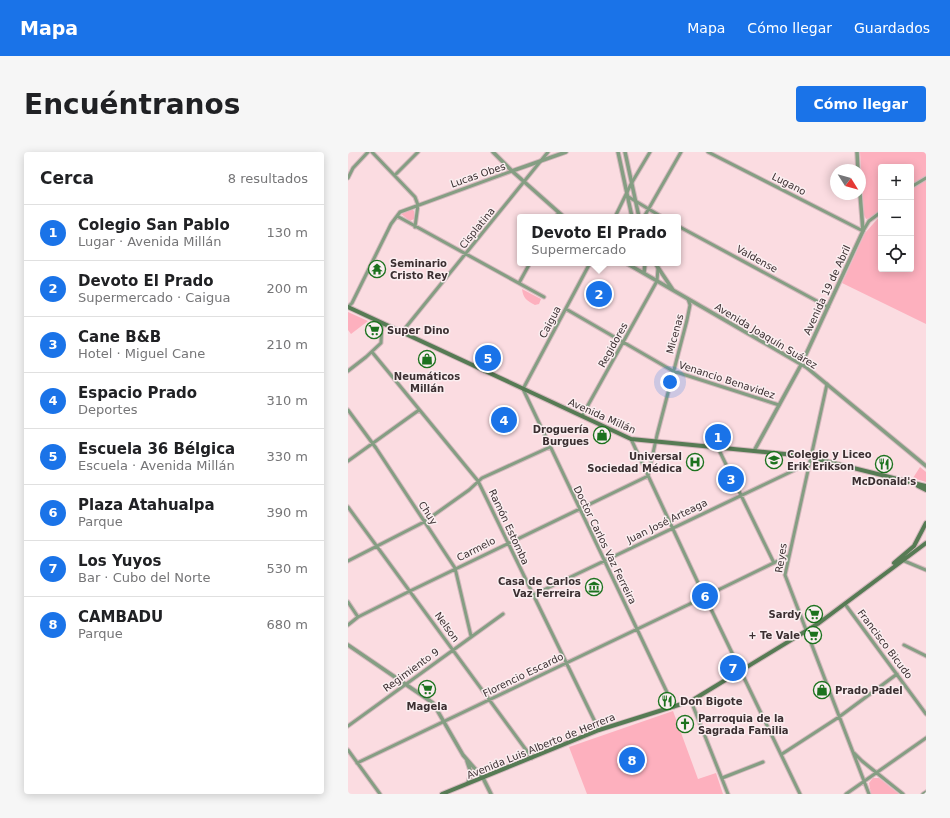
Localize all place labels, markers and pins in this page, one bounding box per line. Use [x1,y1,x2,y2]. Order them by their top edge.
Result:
place label: Seminario Cristo Rey [390,258,448,281]
temple icon: Seminario Cristo Rey [367,259,387,279]
pin: 2 [586,279,612,309]
supermarket icon: Super Dino [364,320,384,340]
place label: Super Dino [387,325,450,336]
pin: 5 [475,343,501,373]
shop icon: Neumáticos Millán [417,349,437,369]
place label: Neumáticos Millán [394,371,460,394]
pin: 4 [491,405,517,435]
pin: 1 [705,422,731,452]
place label: Droguería Burgues [533,424,589,447]
shop icon: Droguería Burgues [592,425,612,445]
place label: Colegio y Liceo Erik Erikson [787,449,872,472]
school or university icon: Colegio y Liceo Erik Erikson [764,450,784,470]
place label: Universal Sociedad Médica [587,451,682,474]
hospital icon: Universal Sociedad Médica [685,452,705,472]
restaurant icon: McDonald's [874,454,894,474]
pin: 3 [718,464,744,494]
place label: McDonald's [852,476,916,487]
place label: Casa de Carlos Vaz Ferreira [498,576,581,599]
museum icon: Casa de Carlos Vaz Ferreira [584,577,604,597]
pin: 6 [692,581,718,611]
supermarket icon: Sardy [804,604,824,624]
place label: Sardy [768,609,801,620]
supermarket icon: + Te Vale [803,625,823,645]
place label: + Te Vale [748,630,800,641]
pin: 7 [720,653,746,683]
supermarket icon: Magela [417,679,437,699]
shop icon: Prado Padel [812,680,832,700]
place label: Prado Padel [835,685,903,696]
restaurant icon: Don Bigote [657,691,677,711]
place label: Don Bigote [680,696,743,707]
place label: Magela [407,701,447,712]
place label: Parroquia de la Sagrada Familia [698,713,789,736]
church icon: Parroquia de la Sagrada Familia [675,714,695,734]
pin: 8 [619,745,645,775]

